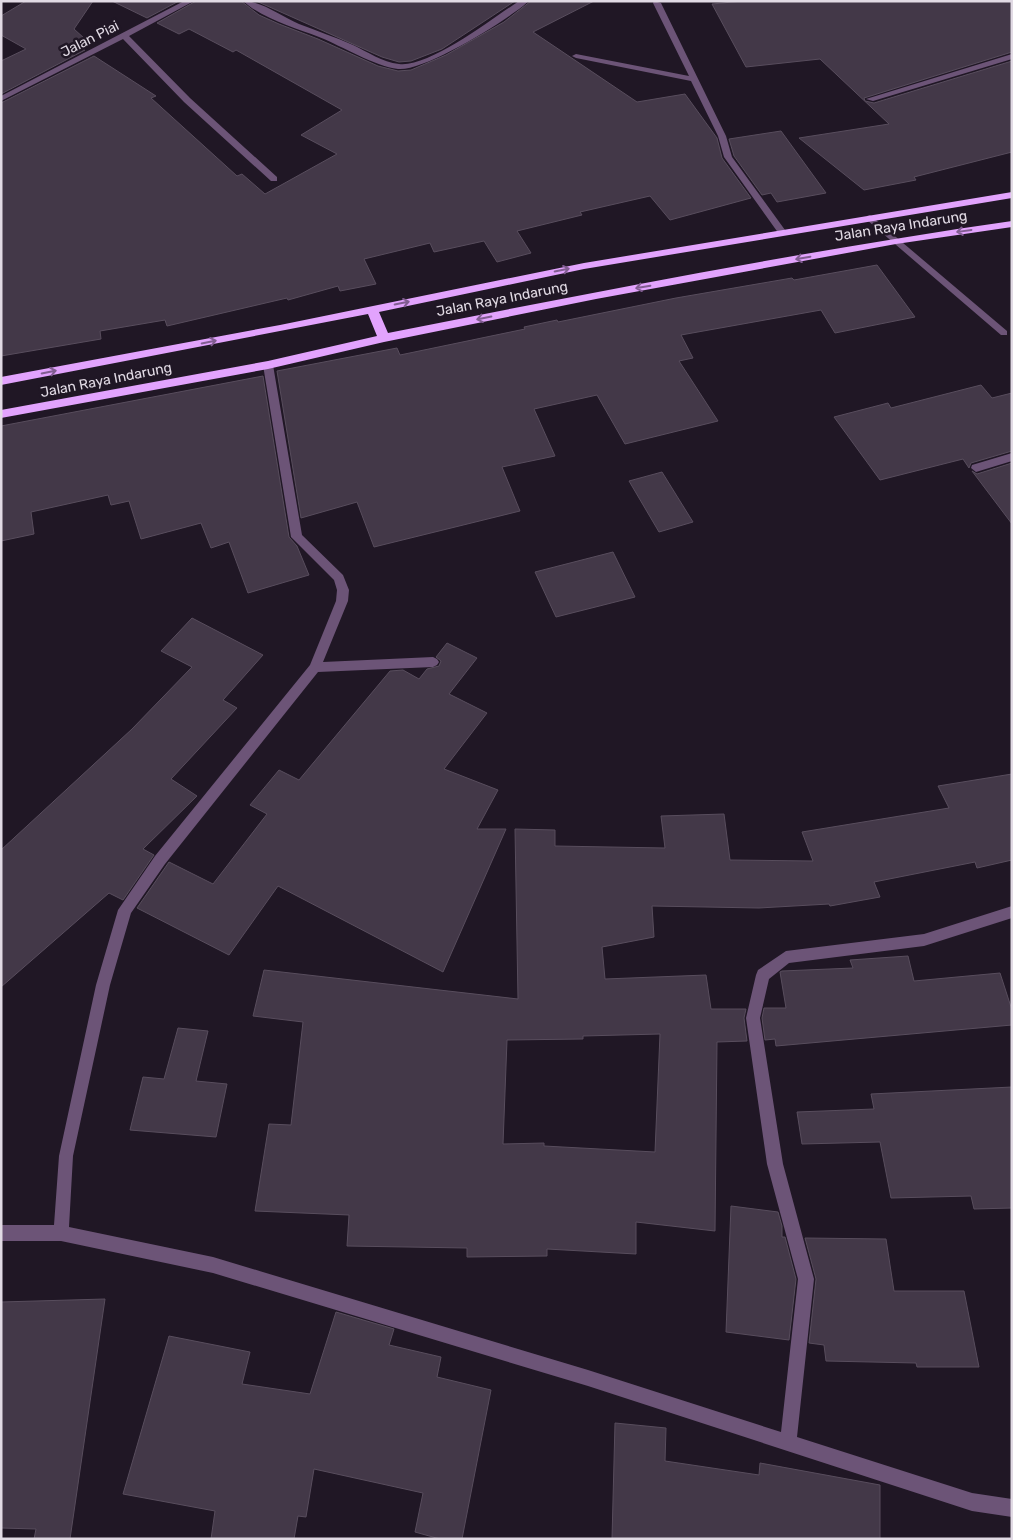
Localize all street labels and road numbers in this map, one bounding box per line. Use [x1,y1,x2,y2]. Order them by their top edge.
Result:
street label: Jalan Piai [58,17,122,61]
street label: Jalan Raya Indarung [834,207,968,245]
street label: Jalan Raya Indarung [435,278,569,320]
street label: Jalan Raya Indarung [39,359,173,401]

